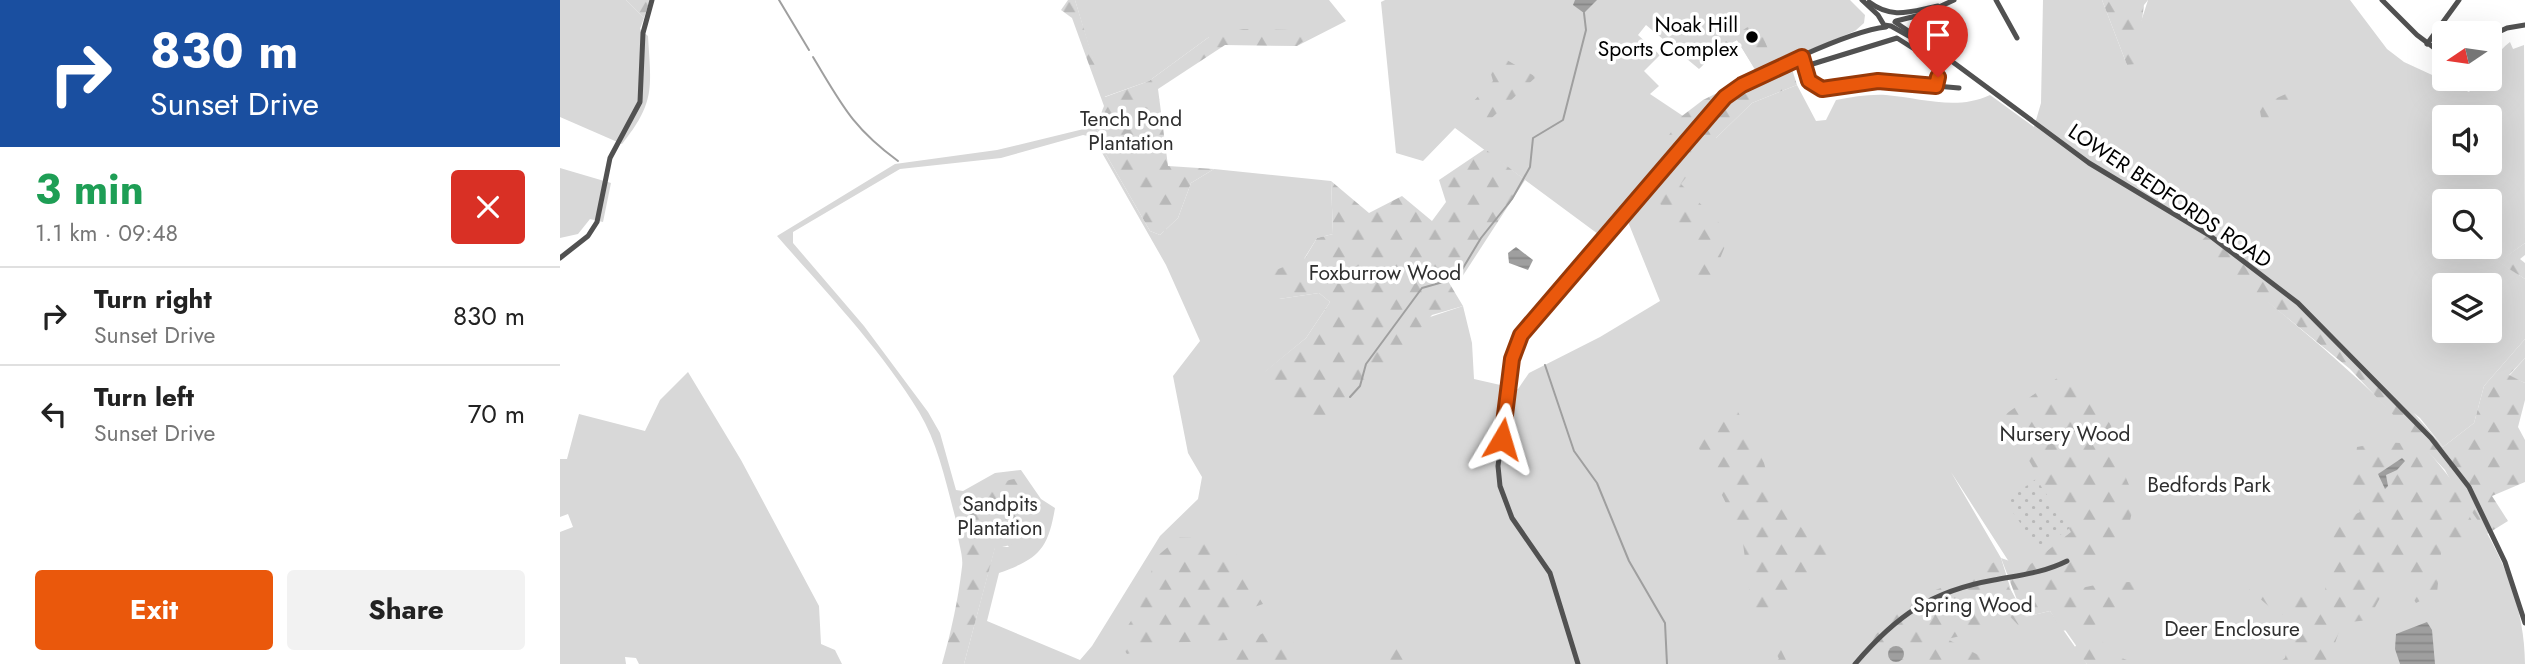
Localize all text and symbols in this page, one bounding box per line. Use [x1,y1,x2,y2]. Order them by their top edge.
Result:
pin [1908,5,1968,77]
place label: Noak Hill Sports Complex [1598,10,1738,64]
text: 830 m [150,16,298,86]
icon: arrive [1919,16,1957,54]
north arrow [2432,21,2502,91]
map controls [2432,21,2502,343]
icon: right [35,28,126,119]
marker: Noak Hill Sports Complex [1744,29,1760,45]
text: Sunset Drive [150,81,319,127]
park label: Tench Pond Plantation [1080,104,1182,158]
button: sound [2432,105,2502,175]
street label: LOWER BEDFORDS ROAD [2062,117,2278,275]
text: 3 min [35,159,144,220]
button: close [451,170,525,244]
button: search [2432,189,2502,259]
text: 1.1 km · 09:48 [35,216,178,250]
park label: Foxburrow Wood [1309,258,1461,288]
button: layers [2432,273,2502,343]
text: Turn right [94,280,212,318]
icon: right [35,297,73,335]
text: 830 m [453,297,525,335]
text: Sunset Drive [94,318,215,352]
text: Turn left [94,378,194,416]
icon: left [35,395,73,433]
text: 70 m [468,395,525,433]
position arrow [1465,402,1539,476]
text: Sunset Drive [94,416,215,450]
park label: Nursery Wood [1999,419,2131,449]
park label: Bedfords Park [2147,470,2271,500]
park label: Sandpits Plantation [957,489,1043,543]
button: Exit [35,570,273,650]
button: Share [287,570,525,650]
park label: Spring Wood [1913,590,2033,620]
park label: Deer Enclosure [2164,614,2300,644]

